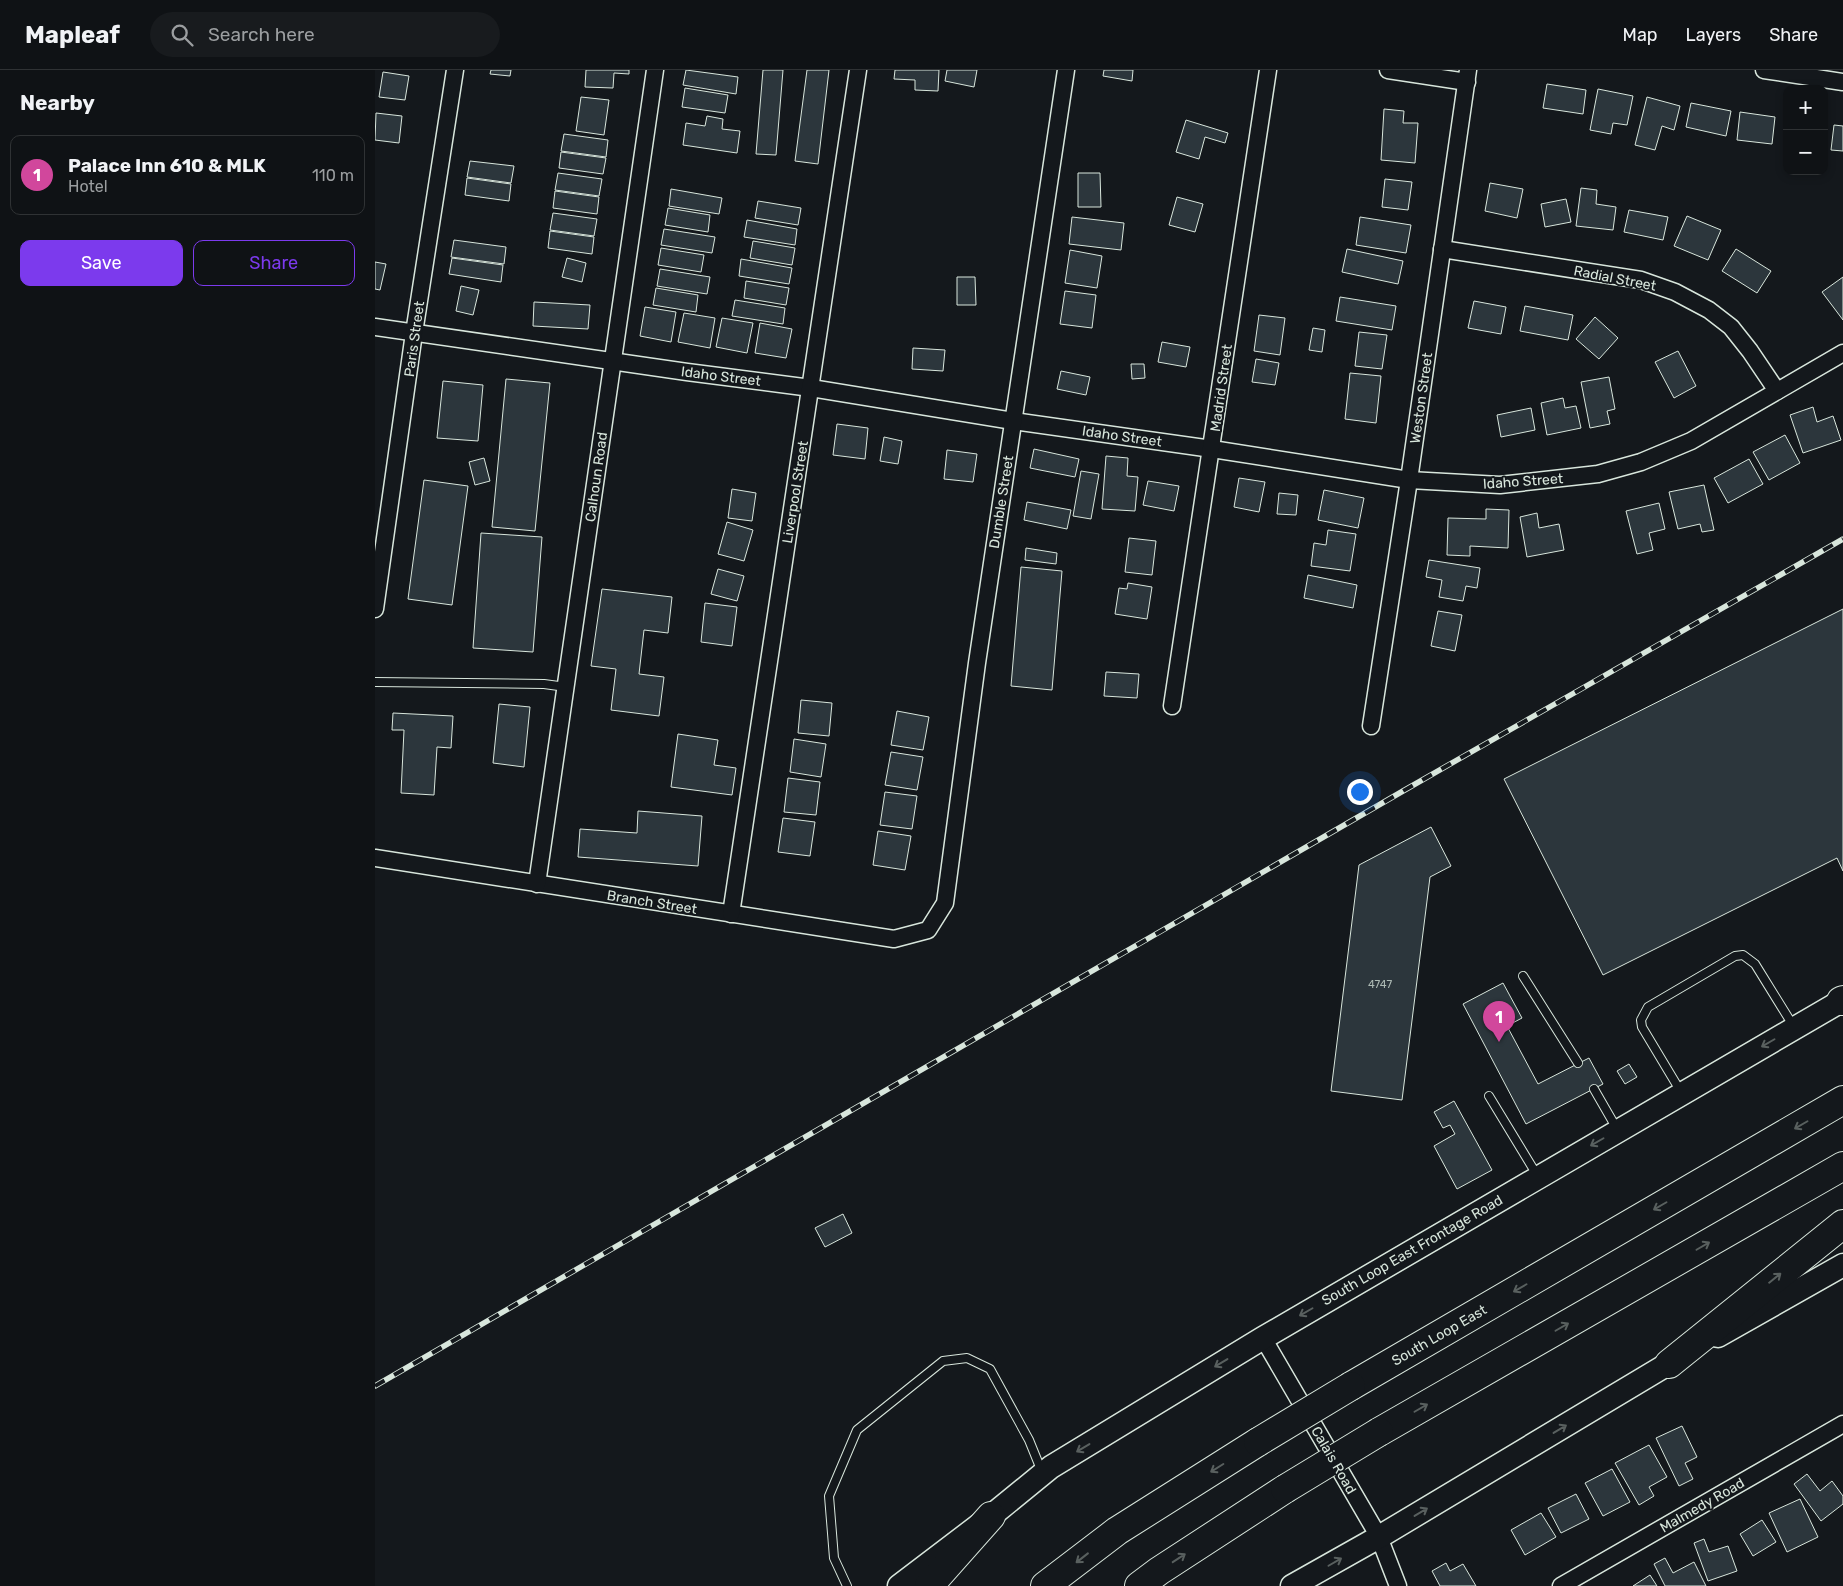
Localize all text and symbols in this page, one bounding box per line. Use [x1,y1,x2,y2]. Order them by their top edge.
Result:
search box [150,12,500,57]
text: Mapleaf [25,21,120,49]
icon: search [168,21,196,49]
text: Search here [208,23,315,46]
text: Map [1623,24,1658,46]
text: Layers [1686,24,1741,46]
text: Share [1769,24,1818,46]
map controls [1783,85,1828,175]
button: + [1783,85,1828,130]
text: Nearby [20,90,95,115]
button: − [1783,130,1828,175]
text: Palace Inn 610 & MLK [68,154,266,177]
text: 1 [33,166,41,185]
text: 110 m [312,166,354,185]
text: Hotel [68,177,108,196]
button: Save [20,240,183,286]
button: Share [193,240,355,286]
street label: Radial Street [1572,262,1658,295]
street label: Paris Street [401,300,428,378]
street label: Madrid Street [1207,343,1236,433]
street label: Weston Street [1407,351,1436,445]
street label: Idaho Street [680,363,762,390]
street label: Idaho Street [1081,422,1163,451]
street label: Calhoun Road [582,431,611,523]
street label: Liverpool Street [779,439,812,545]
street label: Dumble Street [986,454,1017,550]
street label: Idaho Street [1482,470,1564,493]
your location [1347,779,1373,805]
street label: Branch Street [606,887,699,918]
house number: 4747 [1368,978,1392,991]
pin: 1 [1483,1001,1515,1042]
one-way arrow [1762,1039,1776,1049]
one-way arrow [1794,1120,1808,1130]
one-way arrow [1591,1138,1605,1148]
street label: South Loop East Frontage Road [1319,1192,1506,1309]
one-way arrow [1654,1202,1668,1212]
one-way arrow [1695,1241,1710,1251]
one-way arrow [1769,1273,1782,1284]
one-way arrow [1513,1284,1528,1294]
street label: South Loop East [1389,1301,1490,1370]
one-way arrow [1299,1308,1313,1318]
one-way arrow [1555,1322,1569,1332]
one-way arrow [1215,1358,1229,1368]
one-way arrow [1414,1403,1429,1413]
street label: Calais Road [1307,1423,1360,1497]
one-way arrow [1553,1423,1567,1433]
one-way arrow [1076,1443,1090,1453]
one-way arrow [1210,1464,1224,1474]
street label: Malmedy Road [1657,1474,1748,1537]
one-way arrow [1413,1506,1428,1516]
one-way arrow [1075,1553,1088,1564]
one-way arrow [1171,1553,1185,1563]
one-way arrow [1327,1557,1342,1566]

